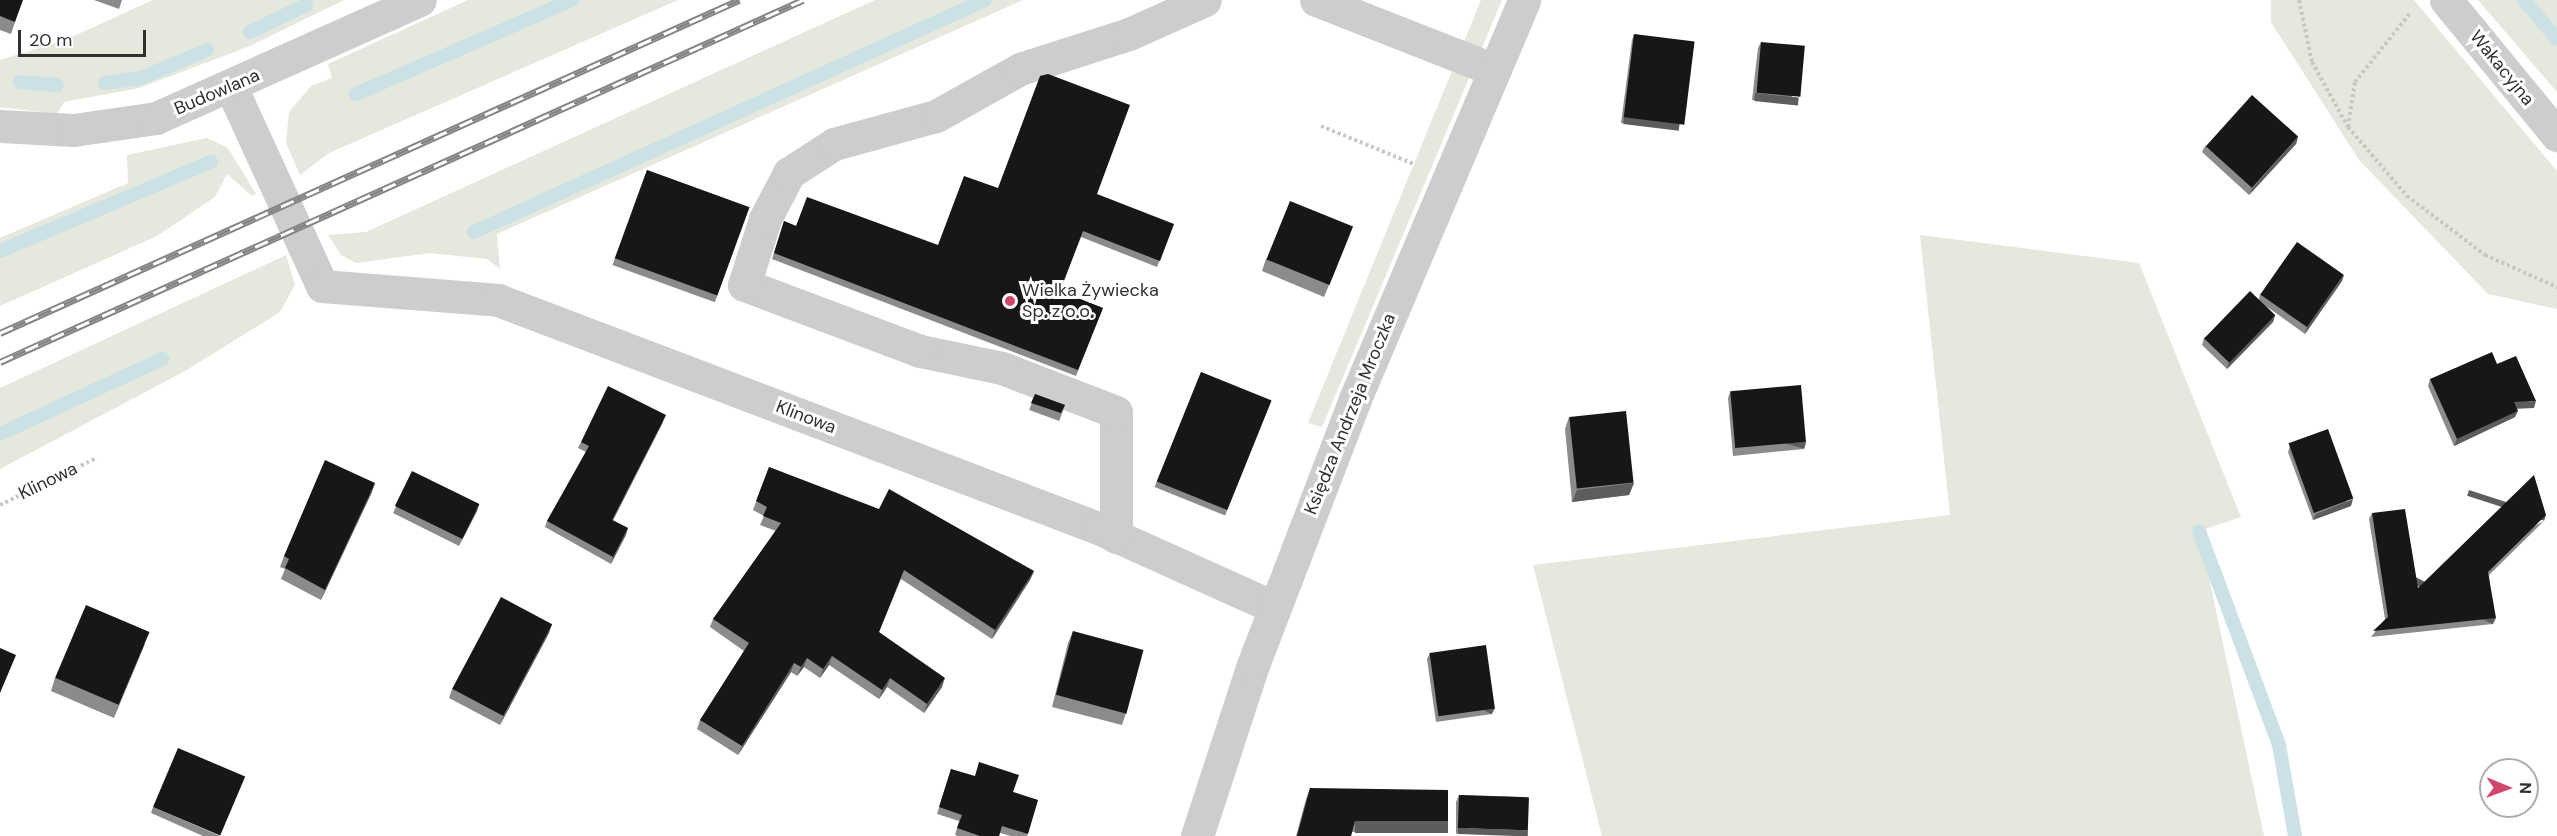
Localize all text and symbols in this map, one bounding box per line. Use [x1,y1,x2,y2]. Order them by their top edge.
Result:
scale bar [21,18,148,56]
street label: Wakacyjna [2465,26,2539,110]
text: 20 m [29,28,72,52]
street label: Budowlana [171,64,263,120]
place label: Wielka Żywiecka Sp. z o.o. [1022,280,1159,322]
marker: Wielka Żywiecka Sp. z o.o. [1003,294,1017,308]
street label: Księdza Andrzeja Mroczka [1300,310,1400,518]
street label: Klinowa [773,396,839,438]
street label: Klinowa [15,458,81,504]
north arrow [2479,758,2539,818]
text: N [2515,782,2536,794]

